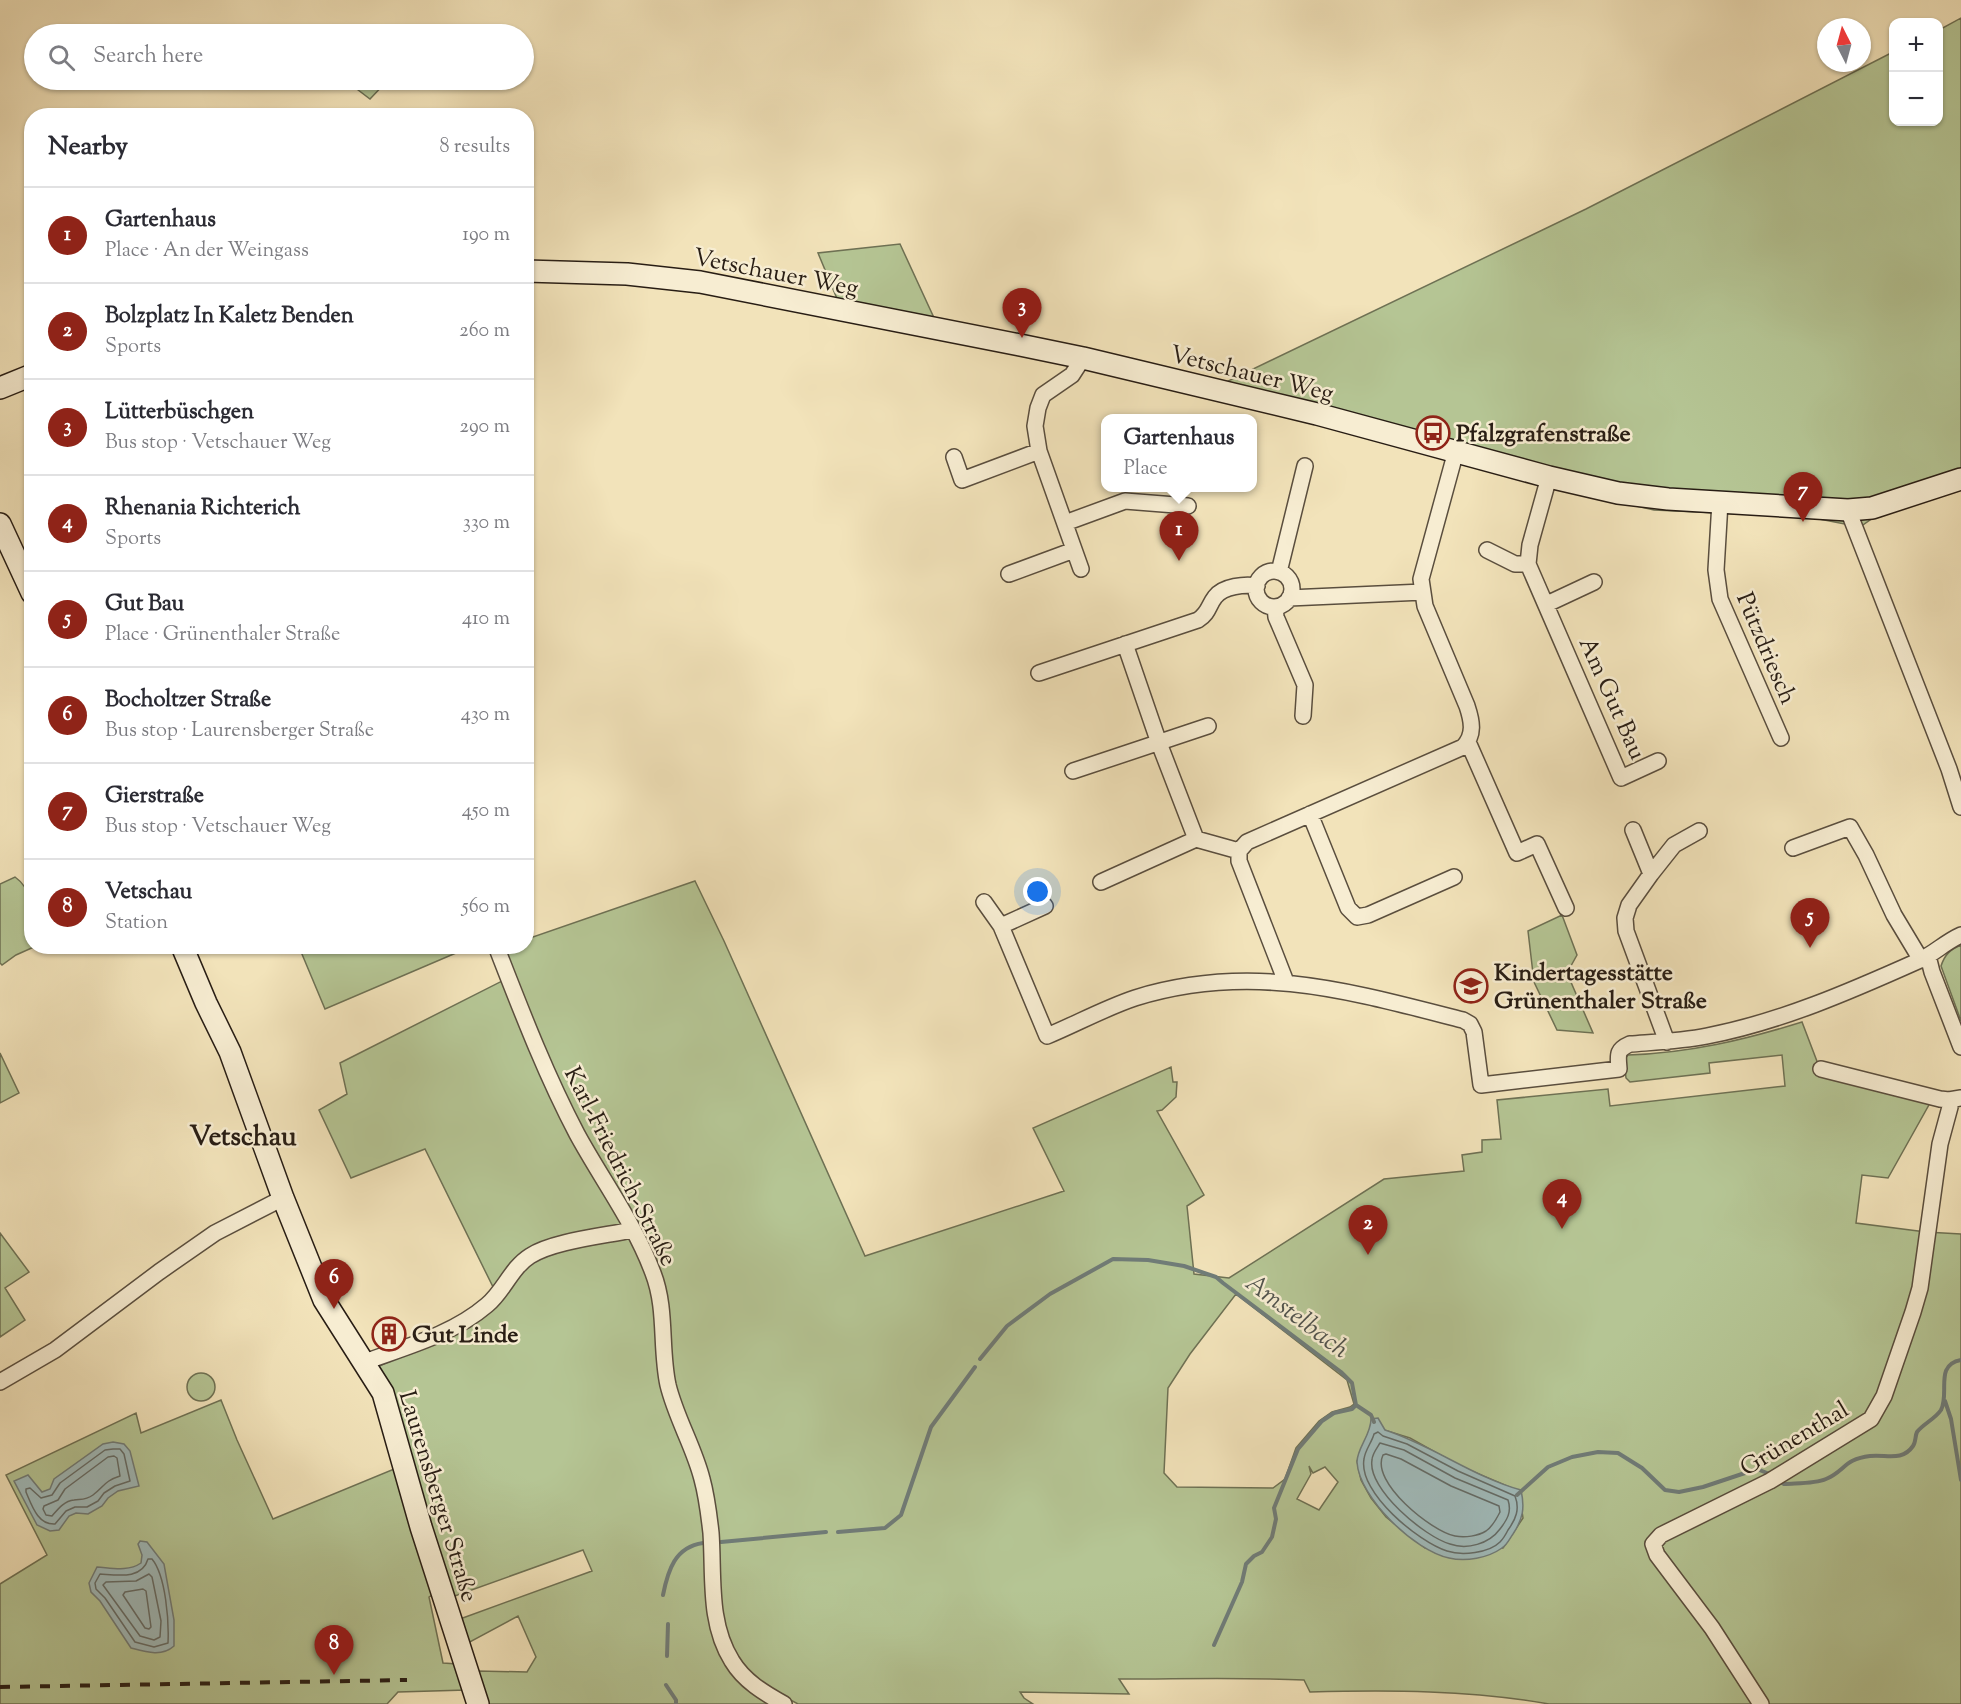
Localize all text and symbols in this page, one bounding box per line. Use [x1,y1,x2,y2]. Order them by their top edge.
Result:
north arrow [1817,18,1871,72]
map controls [1889,18,1943,126]
button: + [1889,18,1943,72]
search box [24,24,534,90]
icon: search [45,41,78,74]
text: Search here [93,41,203,73]
button: − [1889,72,1943,126]
text: Nearby [48,129,128,166]
text: 8 results [439,133,510,162]
text: Gartenhaus [105,205,216,237]
text: 1 [64,221,71,250]
text: 190 m [462,221,510,250]
text: Place · An der Weingass [105,237,309,266]
street label: Vetschauer Weg [690,241,861,307]
pin: 3 [1002,288,1042,338]
text: Bolzplatz In Kaletz Benden [105,301,354,333]
text: 2 [63,317,72,346]
text: 260 m [459,317,510,346]
text: Sports [105,333,161,362]
street label: Vetschauer Weg [1166,338,1337,412]
text: Lütterbüschgen [105,397,254,429]
text: 3 [63,413,72,442]
text: 290 m [460,413,510,442]
popup [1101,414,1257,492]
bus stop icon: Pfalzgrafenstraße [1415,415,1451,451]
place label: Pfalzgrafenstraße [1456,418,1631,452]
text: Gartenhaus [1124,423,1234,455]
text: Bus stop · Vetschauer Weg [105,429,331,458]
text: Place [1124,455,1168,484]
pin: 7 [1784,472,1822,522]
text: Rhenania Richterich [105,493,300,525]
text: 4 [62,509,73,538]
text: 330 m [463,509,510,538]
pin: 1 [1160,512,1198,561]
text: Sports [105,525,161,554]
street label: Pützdriesch [1726,587,1804,710]
text: Gut Bau [105,589,184,621]
text: 5 [64,605,71,634]
text: 410 m [462,605,510,634]
text: Place · Grünenthaler Straße [105,621,340,650]
street label: Am Gut Bau [1569,632,1653,766]
text: Bocholtzer Straße [105,685,271,717]
text: 6 [63,701,72,730]
text: 430 m [461,701,510,730]
text: Bus stop · Laurensberger Straße [105,717,374,746]
text: Gierstraße [105,781,204,813]
text: 7 [62,797,73,826]
text: 450 m [462,797,510,826]
text: Bus stop · Vetschauer Weg [105,813,331,842]
text: Vetschau [105,877,192,909]
your location [1023,877,1052,906]
text: 8 [63,893,73,922]
text: 560 m [462,893,510,922]
pin: 5 [1790,898,1830,948]
text: Station [105,909,168,938]
place label: Kindertagesstätte Grünenthaler Straße [1494,957,1707,1019]
school or university icon: Kindertagesstätte Grünenthaler Straße [1453,968,1489,1004]
street label: Karl-Friedrich-Straße [554,1061,684,1272]
district label: Vetschau [190,1119,297,1158]
pin: 4 [1542,1180,1582,1229]
pin: 2 [1348,1206,1388,1255]
pin: 6 [314,1260,354,1309]
water label: Amstelbach [1237,1266,1356,1369]
building icon: Gut Linde [371,1316,407,1352]
place label: Gut Linde [412,1319,519,1353]
street label: Laurensberger Straße [389,1387,485,1606]
street label: Grünenthal [1734,1394,1856,1486]
pin: 8 [314,1626,354,1675]

